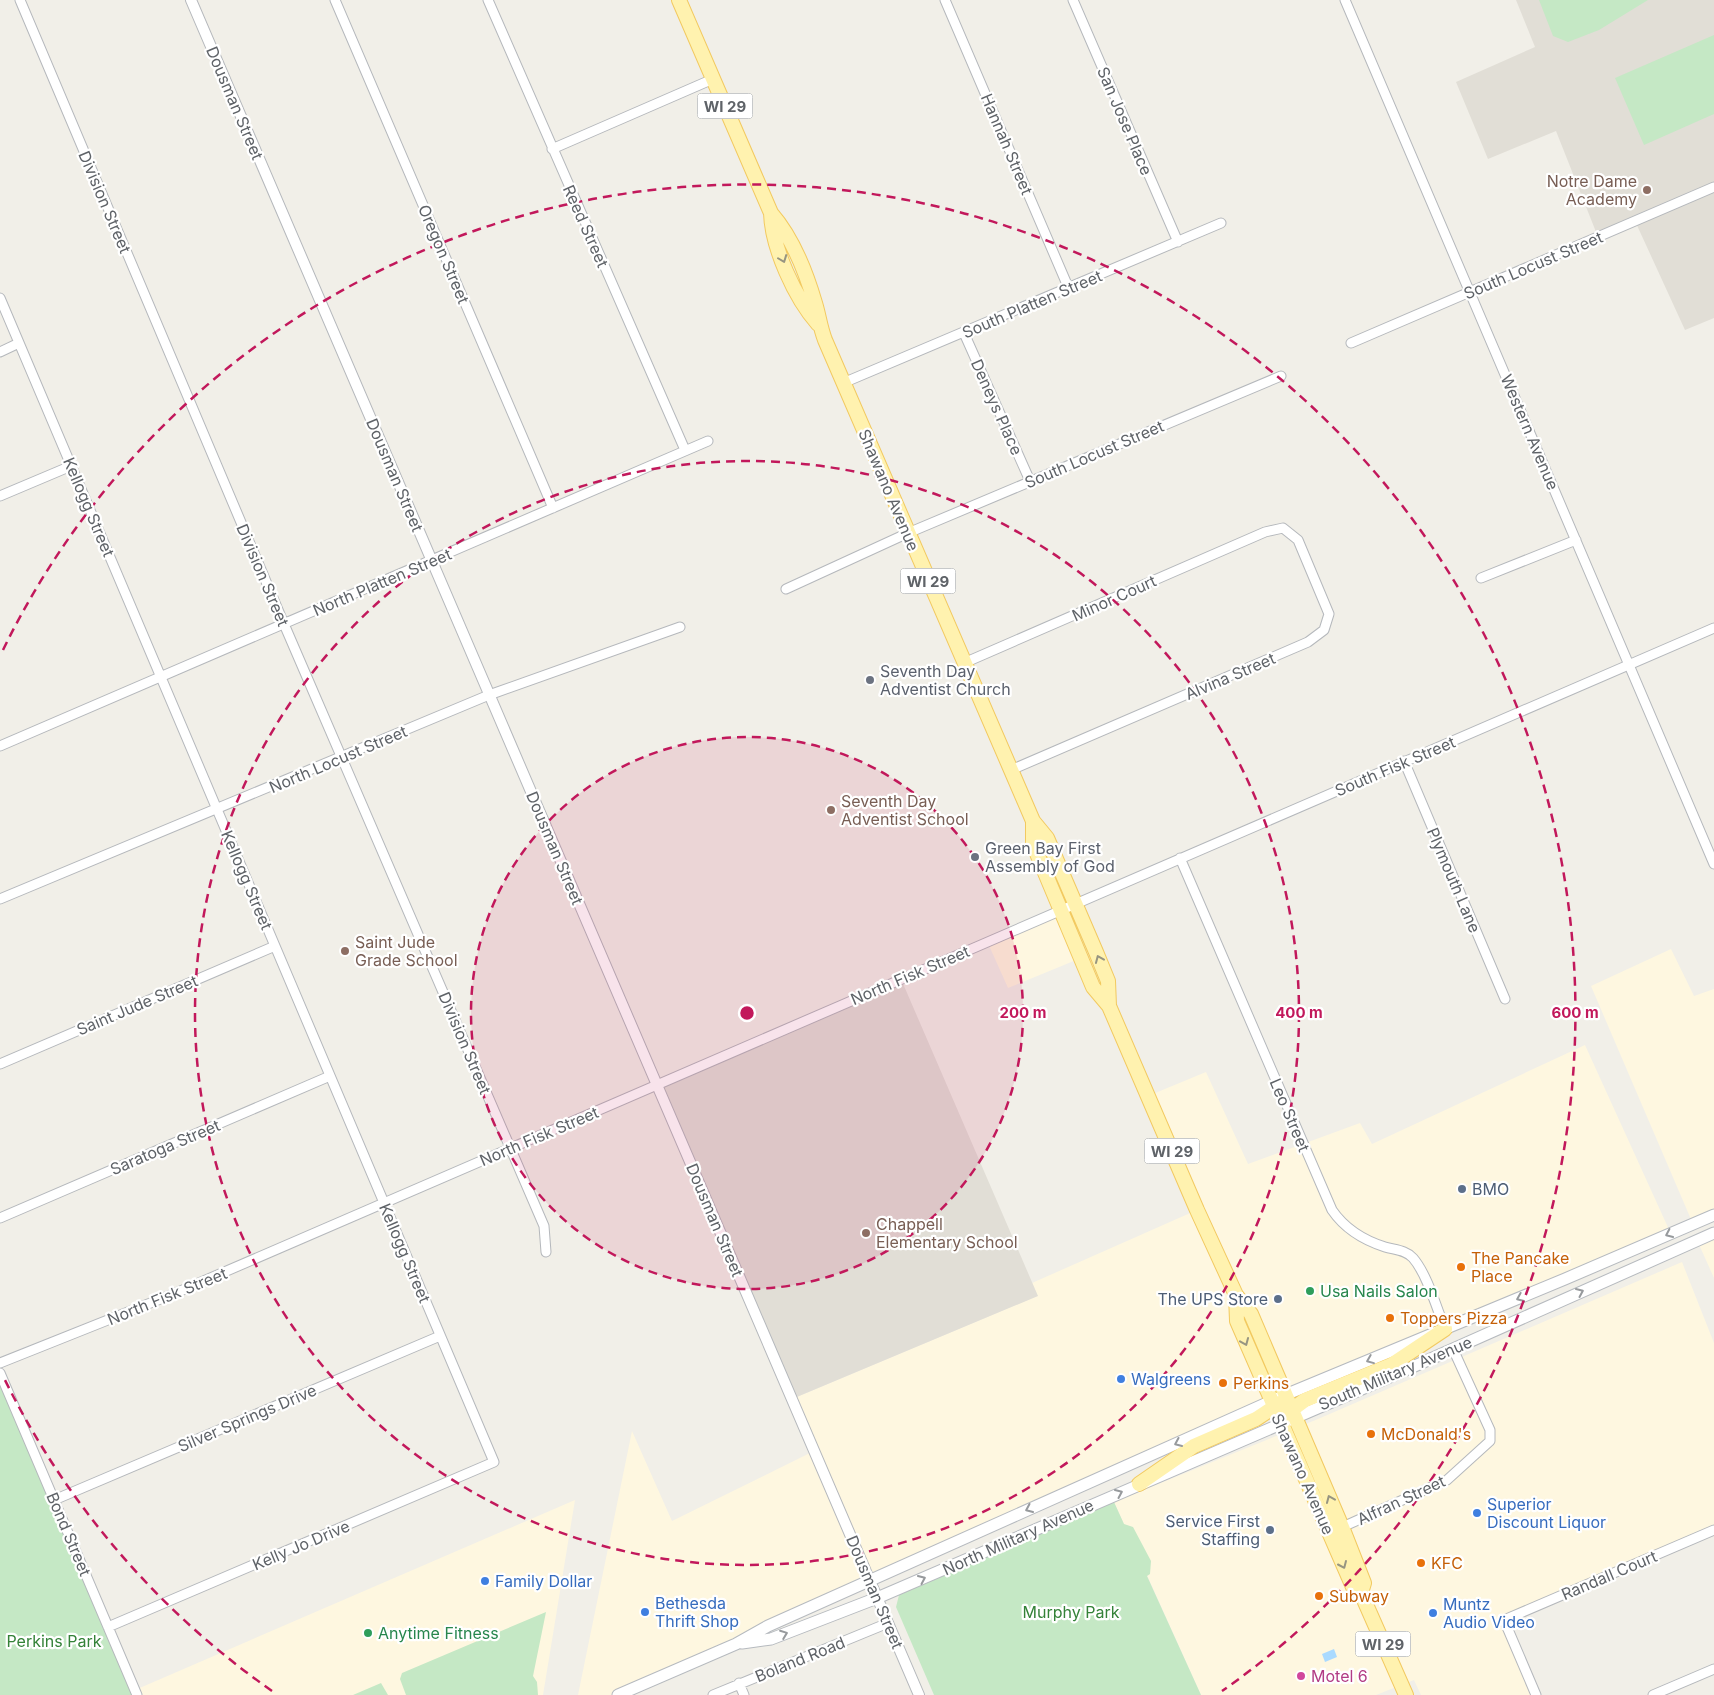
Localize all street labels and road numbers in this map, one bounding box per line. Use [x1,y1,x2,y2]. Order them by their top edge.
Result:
street label: Dousman Street [202,43,268,163]
street label: San Jose Place [1093,64,1157,178]
street label: Hannah Street [977,90,1037,198]
road number: WI 29 [698,94,752,118]
street label: Division Street [74,148,136,256]
street label: Reed Street [559,182,613,270]
street label: Oregon Street [414,201,474,307]
street label: South Locust Street [1460,227,1606,303]
street label: South Platten Street [959,265,1105,343]
street label: Deneys Place [967,356,1027,458]
street label: Western Avenue [1497,371,1563,493]
street label: Dousman Street [362,415,428,535]
street label: South Locust Street [1021,416,1167,492]
street label: Shawano Avenue [854,426,924,554]
street label: Kellogg Street [59,454,119,560]
street label: Division Street [232,521,294,629]
street label: North Platten Street [310,544,454,620]
road number: WI 29 [900,568,956,594]
street label: Minor Court [1069,571,1159,625]
street label: Alvina Street [1182,648,1278,704]
street label: North Locust Street [266,721,410,797]
street label: South Fisk Street [1332,732,1458,800]
street label: Dousman Street [522,788,588,908]
street label: Plymouth Lane [1423,824,1485,936]
street label: Kellogg Street [217,827,277,933]
street label: North Fisk Street [847,941,973,1009]
street label: Saint Jude Street [73,970,201,1040]
street label: Division Street [434,989,496,1097]
street label: Leo Street [1266,1075,1314,1155]
street label: North Fisk Street [476,1102,602,1170]
street label: Saratoga Street [107,1115,223,1179]
road number: WI 29 [1144,1138,1200,1164]
street label: Dousman Street [682,1160,748,1280]
street label: Kellogg Street [375,1200,435,1306]
street label: North Fisk Street [104,1263,230,1329]
street label: South Military Avenue [1315,1332,1475,1414]
street label: Silver Springs Drive [175,1380,319,1456]
street label: Shawano Avenue [1267,1410,1339,1538]
street label: Alfran Street [1354,1471,1448,1529]
street label: Bond Street [42,1489,96,1579]
street label: North Military Avenue [939,1495,1097,1579]
street label: Kelly Jo Drive [249,1516,353,1574]
street label: Dousman Street [842,1532,908,1652]
street label: Randall Court [1558,1546,1660,1604]
street label: Boland Road [752,1632,848,1686]
road number: WI 29 [1356,1632,1410,1656]

